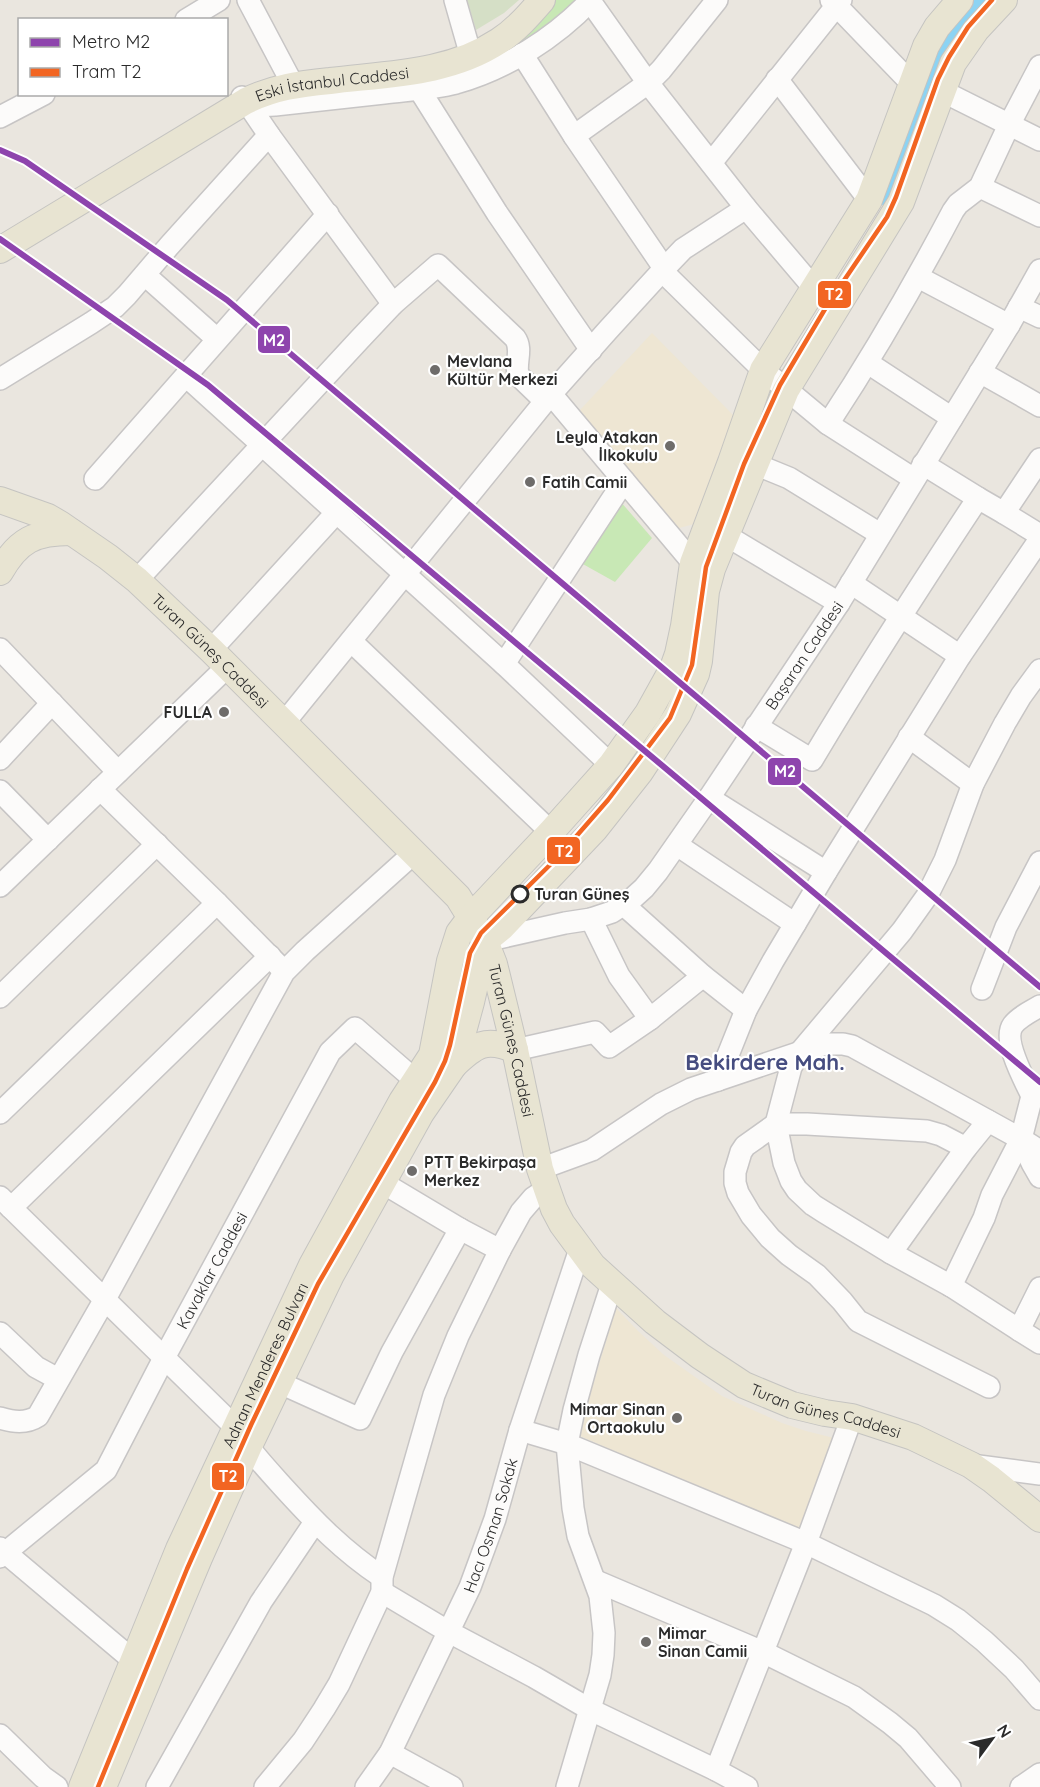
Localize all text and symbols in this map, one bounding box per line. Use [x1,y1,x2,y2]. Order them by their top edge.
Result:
legend [18,18,228,96]
text: Metro M2 [72,30,150,53]
text: Tram T2 [72,60,142,83]
street label: Eski İstanbul Caddesi [252,62,410,106]
line badge: T2 [817,280,852,309]
text: T2 [824,284,844,304]
line badge: M2 [257,325,291,354]
text: M2 [263,330,285,350]
place label: Mevlana Kültür Merkezi [447,351,558,389]
marker: Mevlana Kültür Merkezi [428,363,442,377]
place label: Leyla Atakan İlkokulu [556,427,658,465]
marker: Leyla Atakan İlkokulu [663,439,677,453]
place label: Fatih Camii [542,472,627,492]
marker: Fatih Camii [523,475,537,489]
street label: Turan Güneş Caddesi [147,589,273,712]
street label: Başaran Caddesi [761,597,847,713]
place label: FULLA [164,702,213,722]
marker: FULLA [217,705,231,719]
line badge: M2 [767,757,802,786]
text: M2 [774,761,796,781]
line badge: T2 [546,836,581,865]
text: T2 [554,841,574,861]
place label: Turan Güneş [534,884,630,904]
marker: Turan Güneş [511,885,529,903]
street label: Turan Güneş Caddesi [484,962,539,1119]
district label: Bekirdere Mah. [685,1048,845,1076]
place label: PTT Bekirpaşa Merkez [424,1152,536,1190]
marker: PTT Bekirpaşa Merkez [405,1164,419,1178]
street label: Kavaklar Caddesi [172,1208,251,1332]
street label: Adnan Menderes Bulvarı [218,1279,312,1451]
street label: Turan Güneş Caddesi [748,1379,903,1442]
place label: Mimar Sinan Ortaokulu [569,1399,665,1437]
marker: Mimar Sinan Ortaokulu [670,1411,684,1425]
street label: Hacı Osman Sokak [459,1456,522,1595]
line badge: T2 [211,1462,245,1491]
text: T2 [218,1466,238,1486]
place label: Mimar Sinan Camii [658,1623,747,1661]
marker: Mimar Sinan Camii [639,1635,653,1649]
north arrow [962,1709,1022,1769]
text: N [993,1720,1016,1741]

